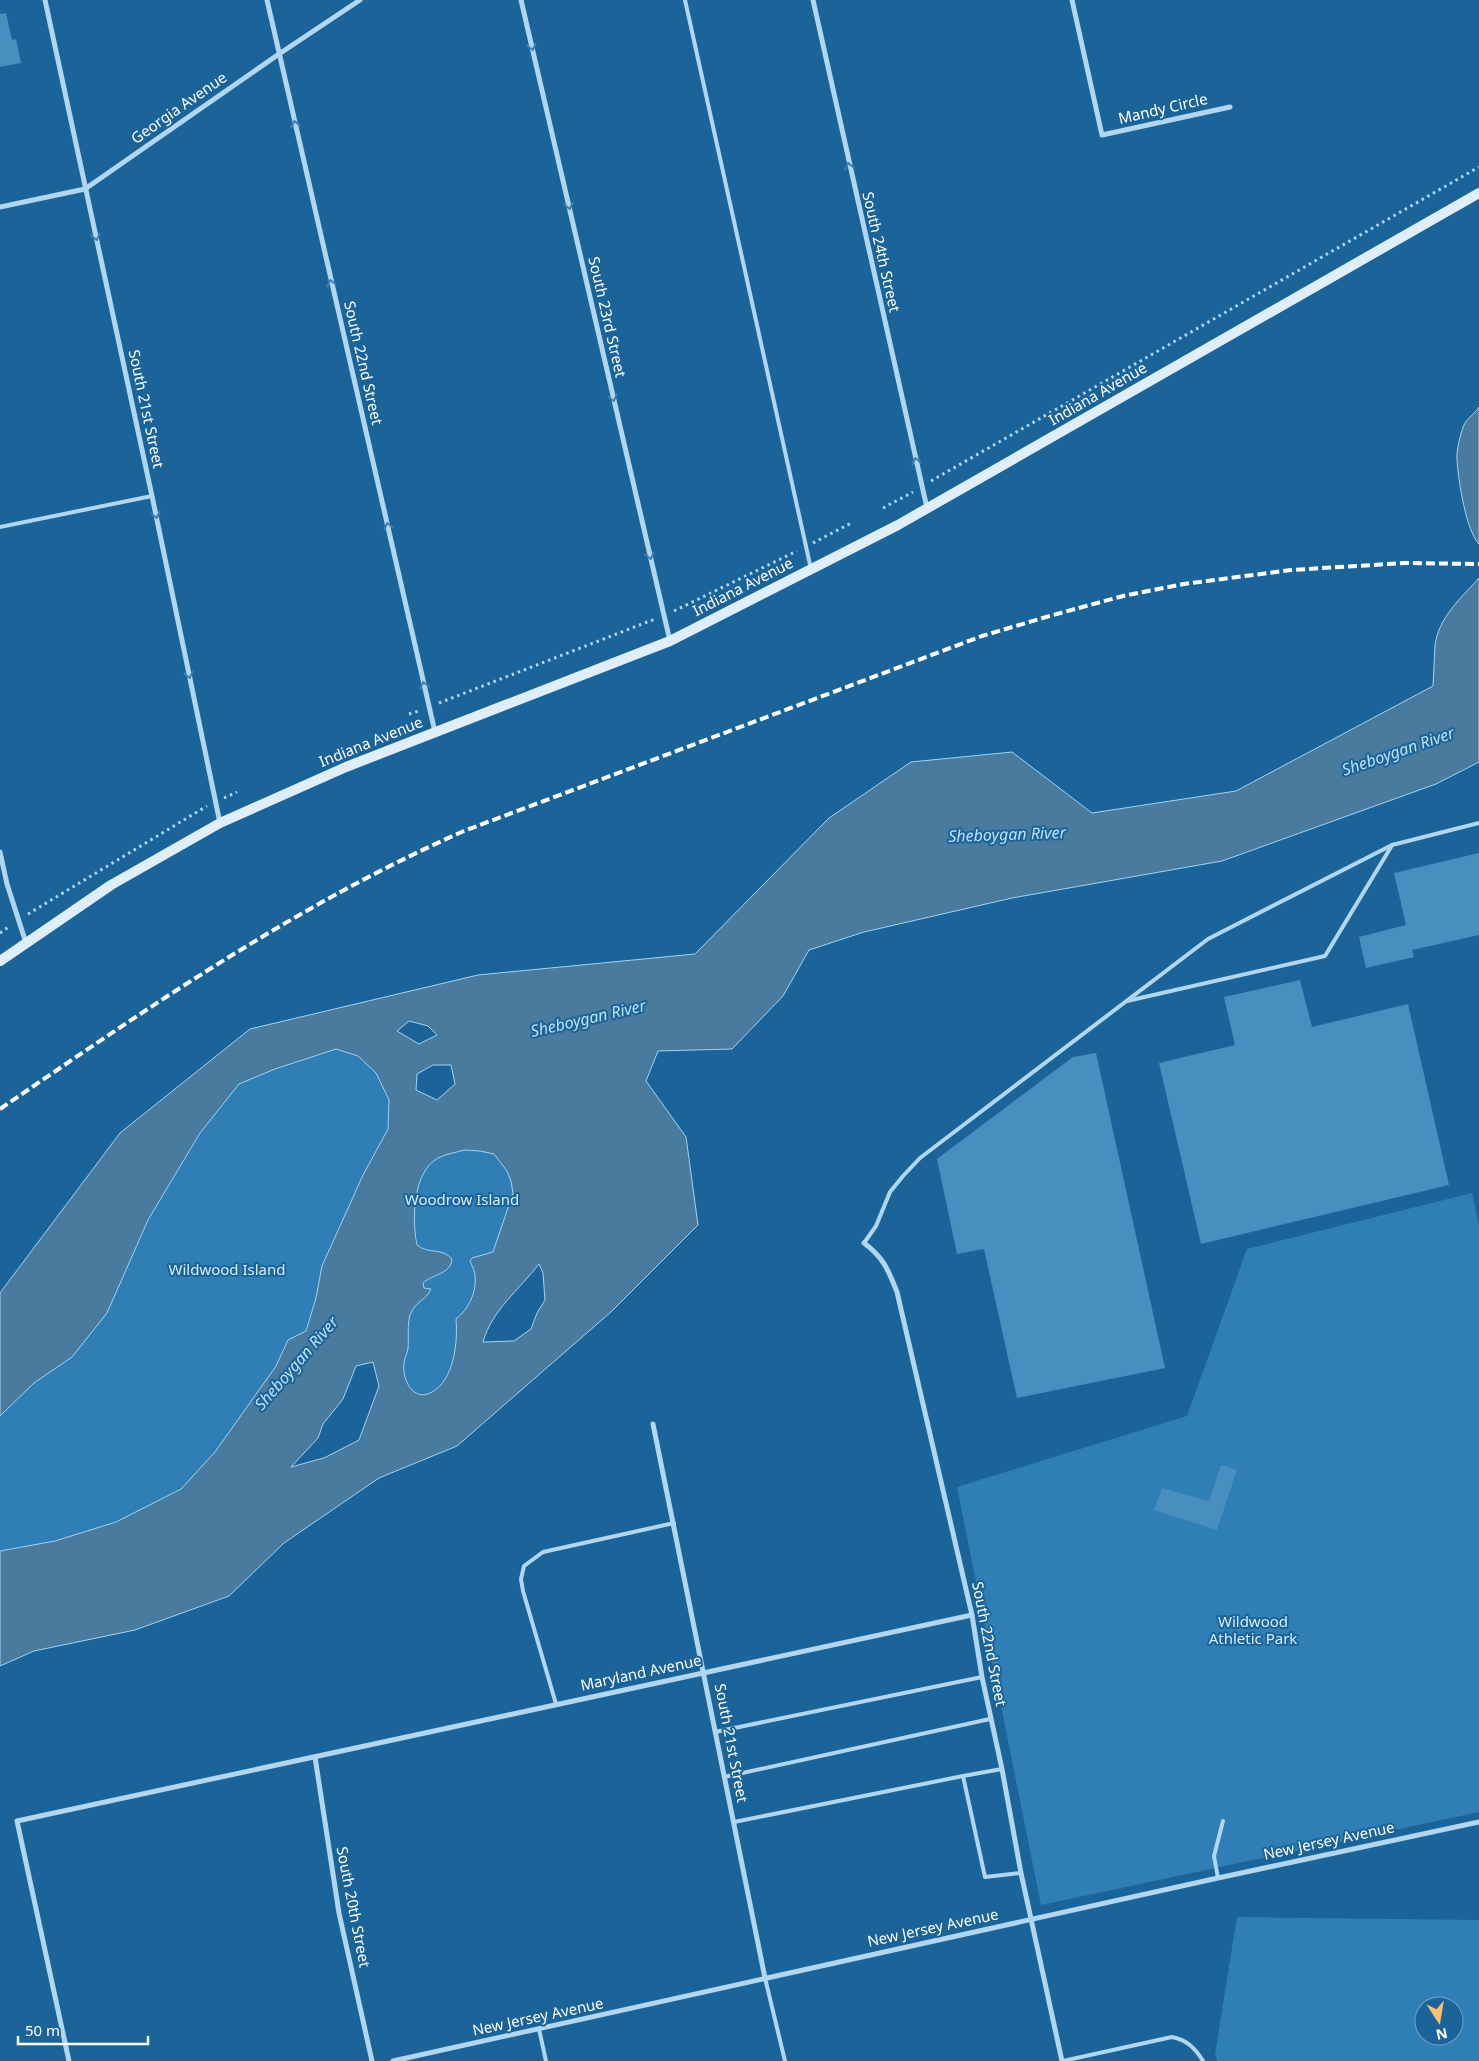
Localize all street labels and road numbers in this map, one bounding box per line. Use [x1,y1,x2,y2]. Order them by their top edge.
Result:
street label: Georgia Avenue [127,67,230,148]
street label: Mandy Circle [1116,88,1209,128]
street label: South 24th Street [858,190,906,314]
street label: South 23rd Street [584,254,632,380]
street label: South 22nd Street [340,299,388,427]
street label: South 21st Street [125,348,169,470]
street label: Indiana Avenue [1045,357,1150,429]
street label: Indiana Avenue [689,552,796,620]
street label: Indiana Avenue [316,711,425,771]
street label: South 22nd Street [968,1580,1012,1708]
street label: Maryland Avenue [578,1649,703,1695]
street label: South 21st Street [711,1682,753,1805]
street label: New Jersey Avenue [1261,1816,1396,1864]
street label: South 20th Street [332,1845,376,1970]
street label: New Jersey Avenue [865,1903,1000,1951]
street label: New Jersey Avenue [470,1992,605,2040]

